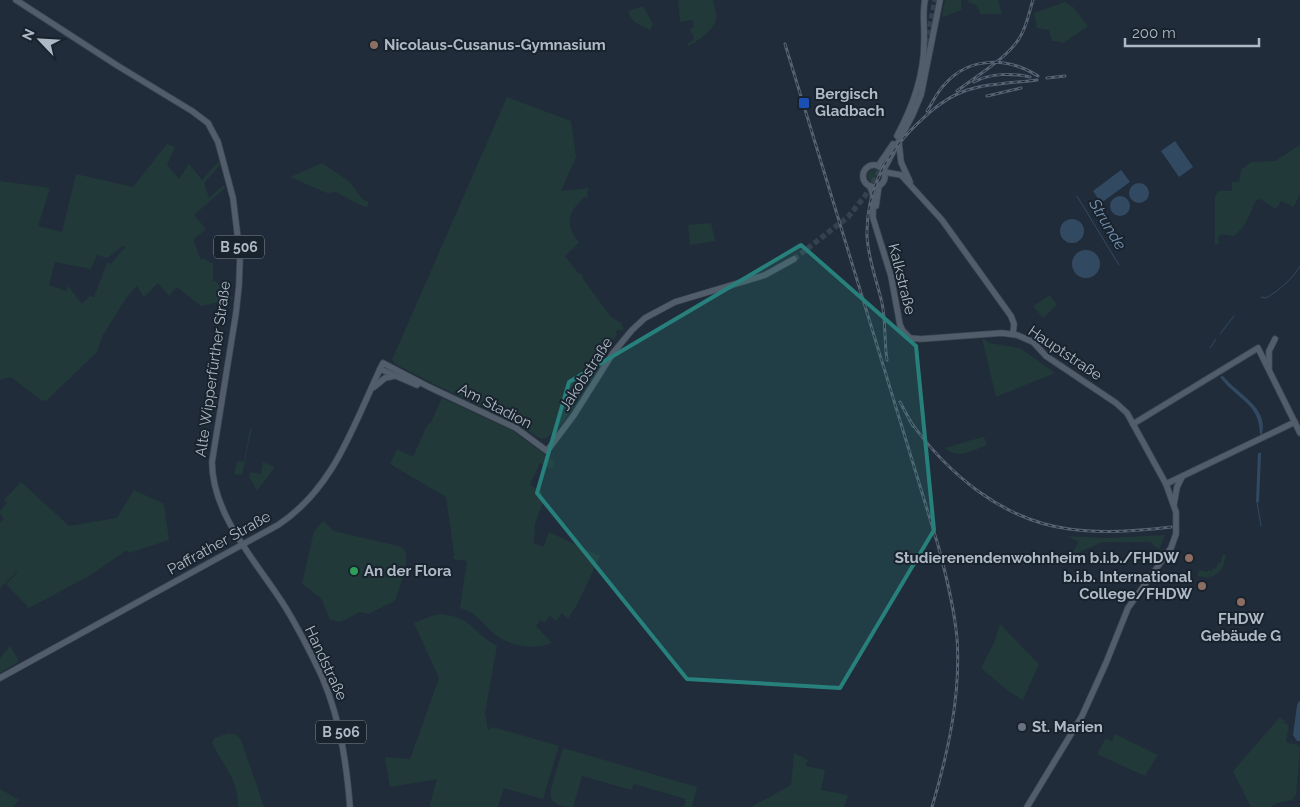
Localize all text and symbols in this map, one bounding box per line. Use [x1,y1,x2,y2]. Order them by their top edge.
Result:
north arrow [15,15,65,65]
scale bar [1125,15,1259,47]
text: 200 m [1132,24,1176,42]
text: N [19,26,38,43]
place label: Nicolaus-Cusanus-Gymnasium [384,36,606,54]
marker: Nicolaus-Cusanus-Gymnasium [368,39,380,51]
place label: Bergisch Gladbach [815,85,885,120]
marker: Bergisch Gladbach [797,96,811,110]
water label: Strunde [1084,194,1130,254]
road number: B 506 [214,236,264,258]
street label: Kalkstraße [884,242,920,317]
street label: Alte Wipperfürther Straße [192,280,234,458]
street label: Hauptstraße [1025,322,1105,384]
street label: Jakobstraße [556,334,616,414]
street label: Am Stadion [455,380,535,432]
street label: Paffrather Straße [164,507,274,579]
place label: Studierenendenwohnheim b.i.b./FHDW [895,549,1179,567]
marker: Studierenendenwohnheim b.i.b./FHDW [1183,552,1195,564]
place label: An der Flora [364,562,452,580]
marker: An der Flora [348,565,360,577]
place label: b.i.b. International College/FHDW [1063,568,1192,603]
marker: b.i.b. International College/FHDW [1196,580,1208,592]
marker: FHDW Gebäude G [1235,596,1247,608]
place label: FHDW Gebäude G [1201,610,1281,645]
street label: Handstraße [301,623,351,703]
place label: St. Marien [1032,718,1103,736]
road number: B 506 [316,720,366,744]
marker: St. Marien [1016,721,1028,733]

